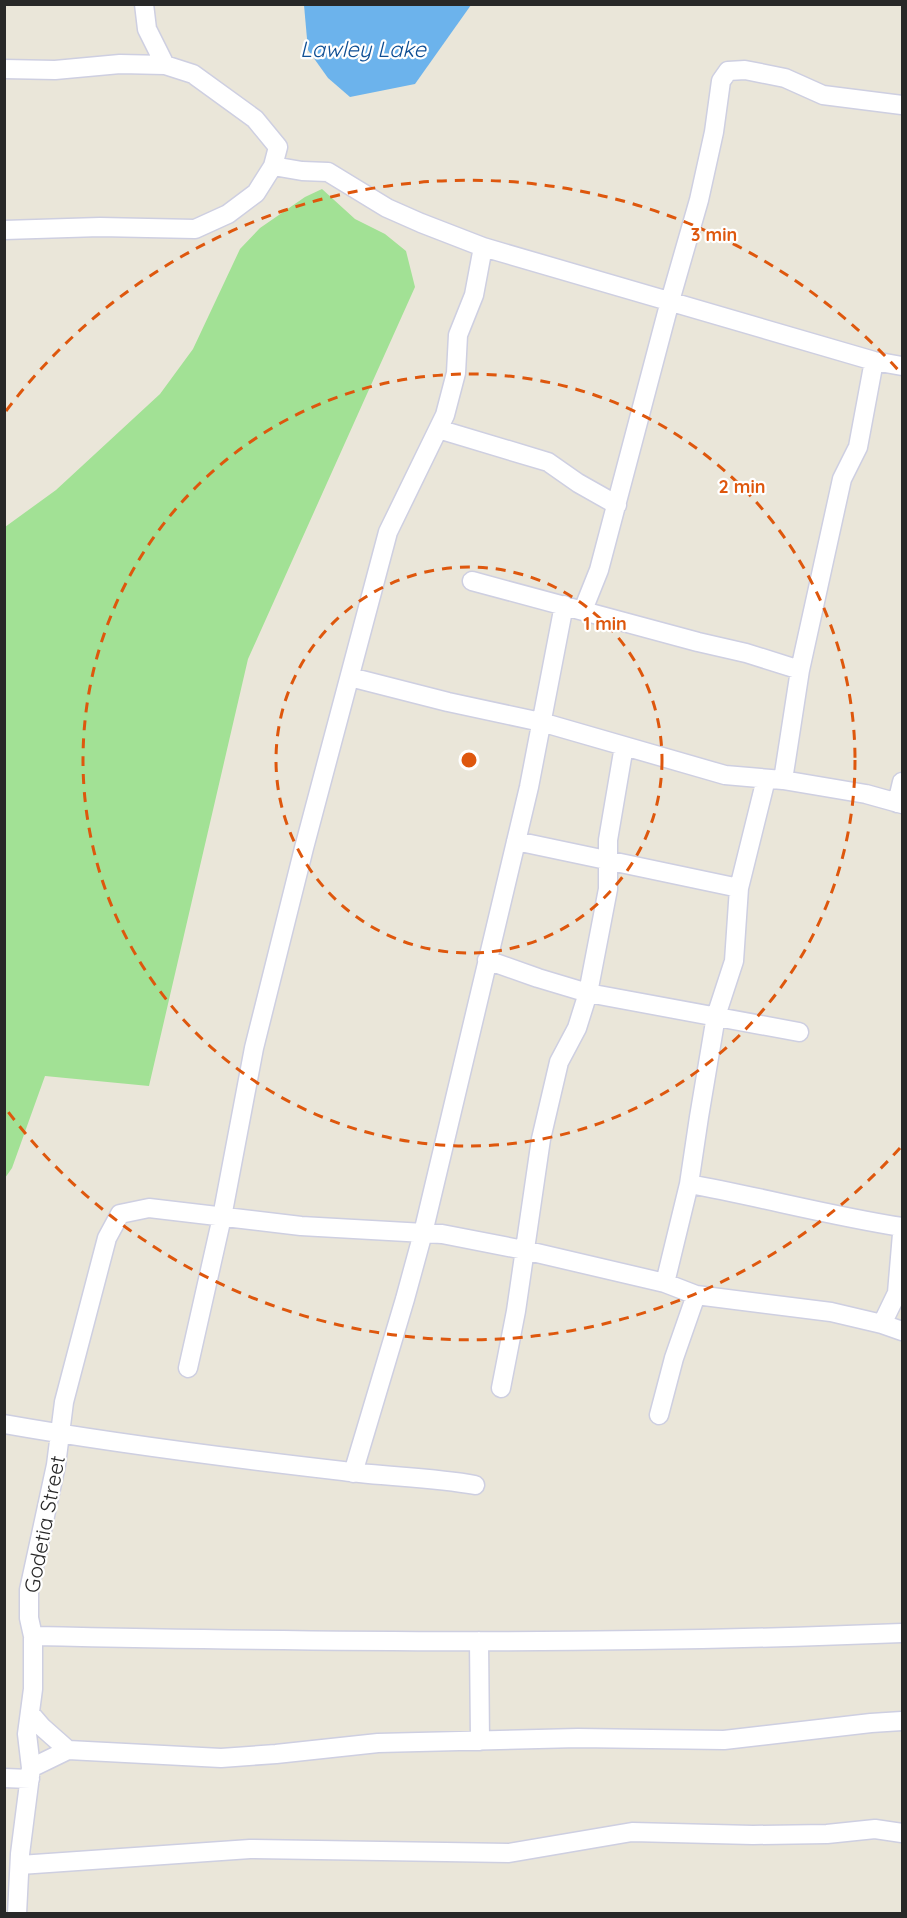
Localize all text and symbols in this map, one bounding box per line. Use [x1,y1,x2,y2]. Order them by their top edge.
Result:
water label: Lawley Lake [300,35,427,63]
text: 3 min [691,223,737,246]
text: 2 min [719,475,765,498]
text: 1 min [583,612,627,635]
centre of rings [459,750,479,770]
street label: Godetia Street [18,1453,70,1595]

